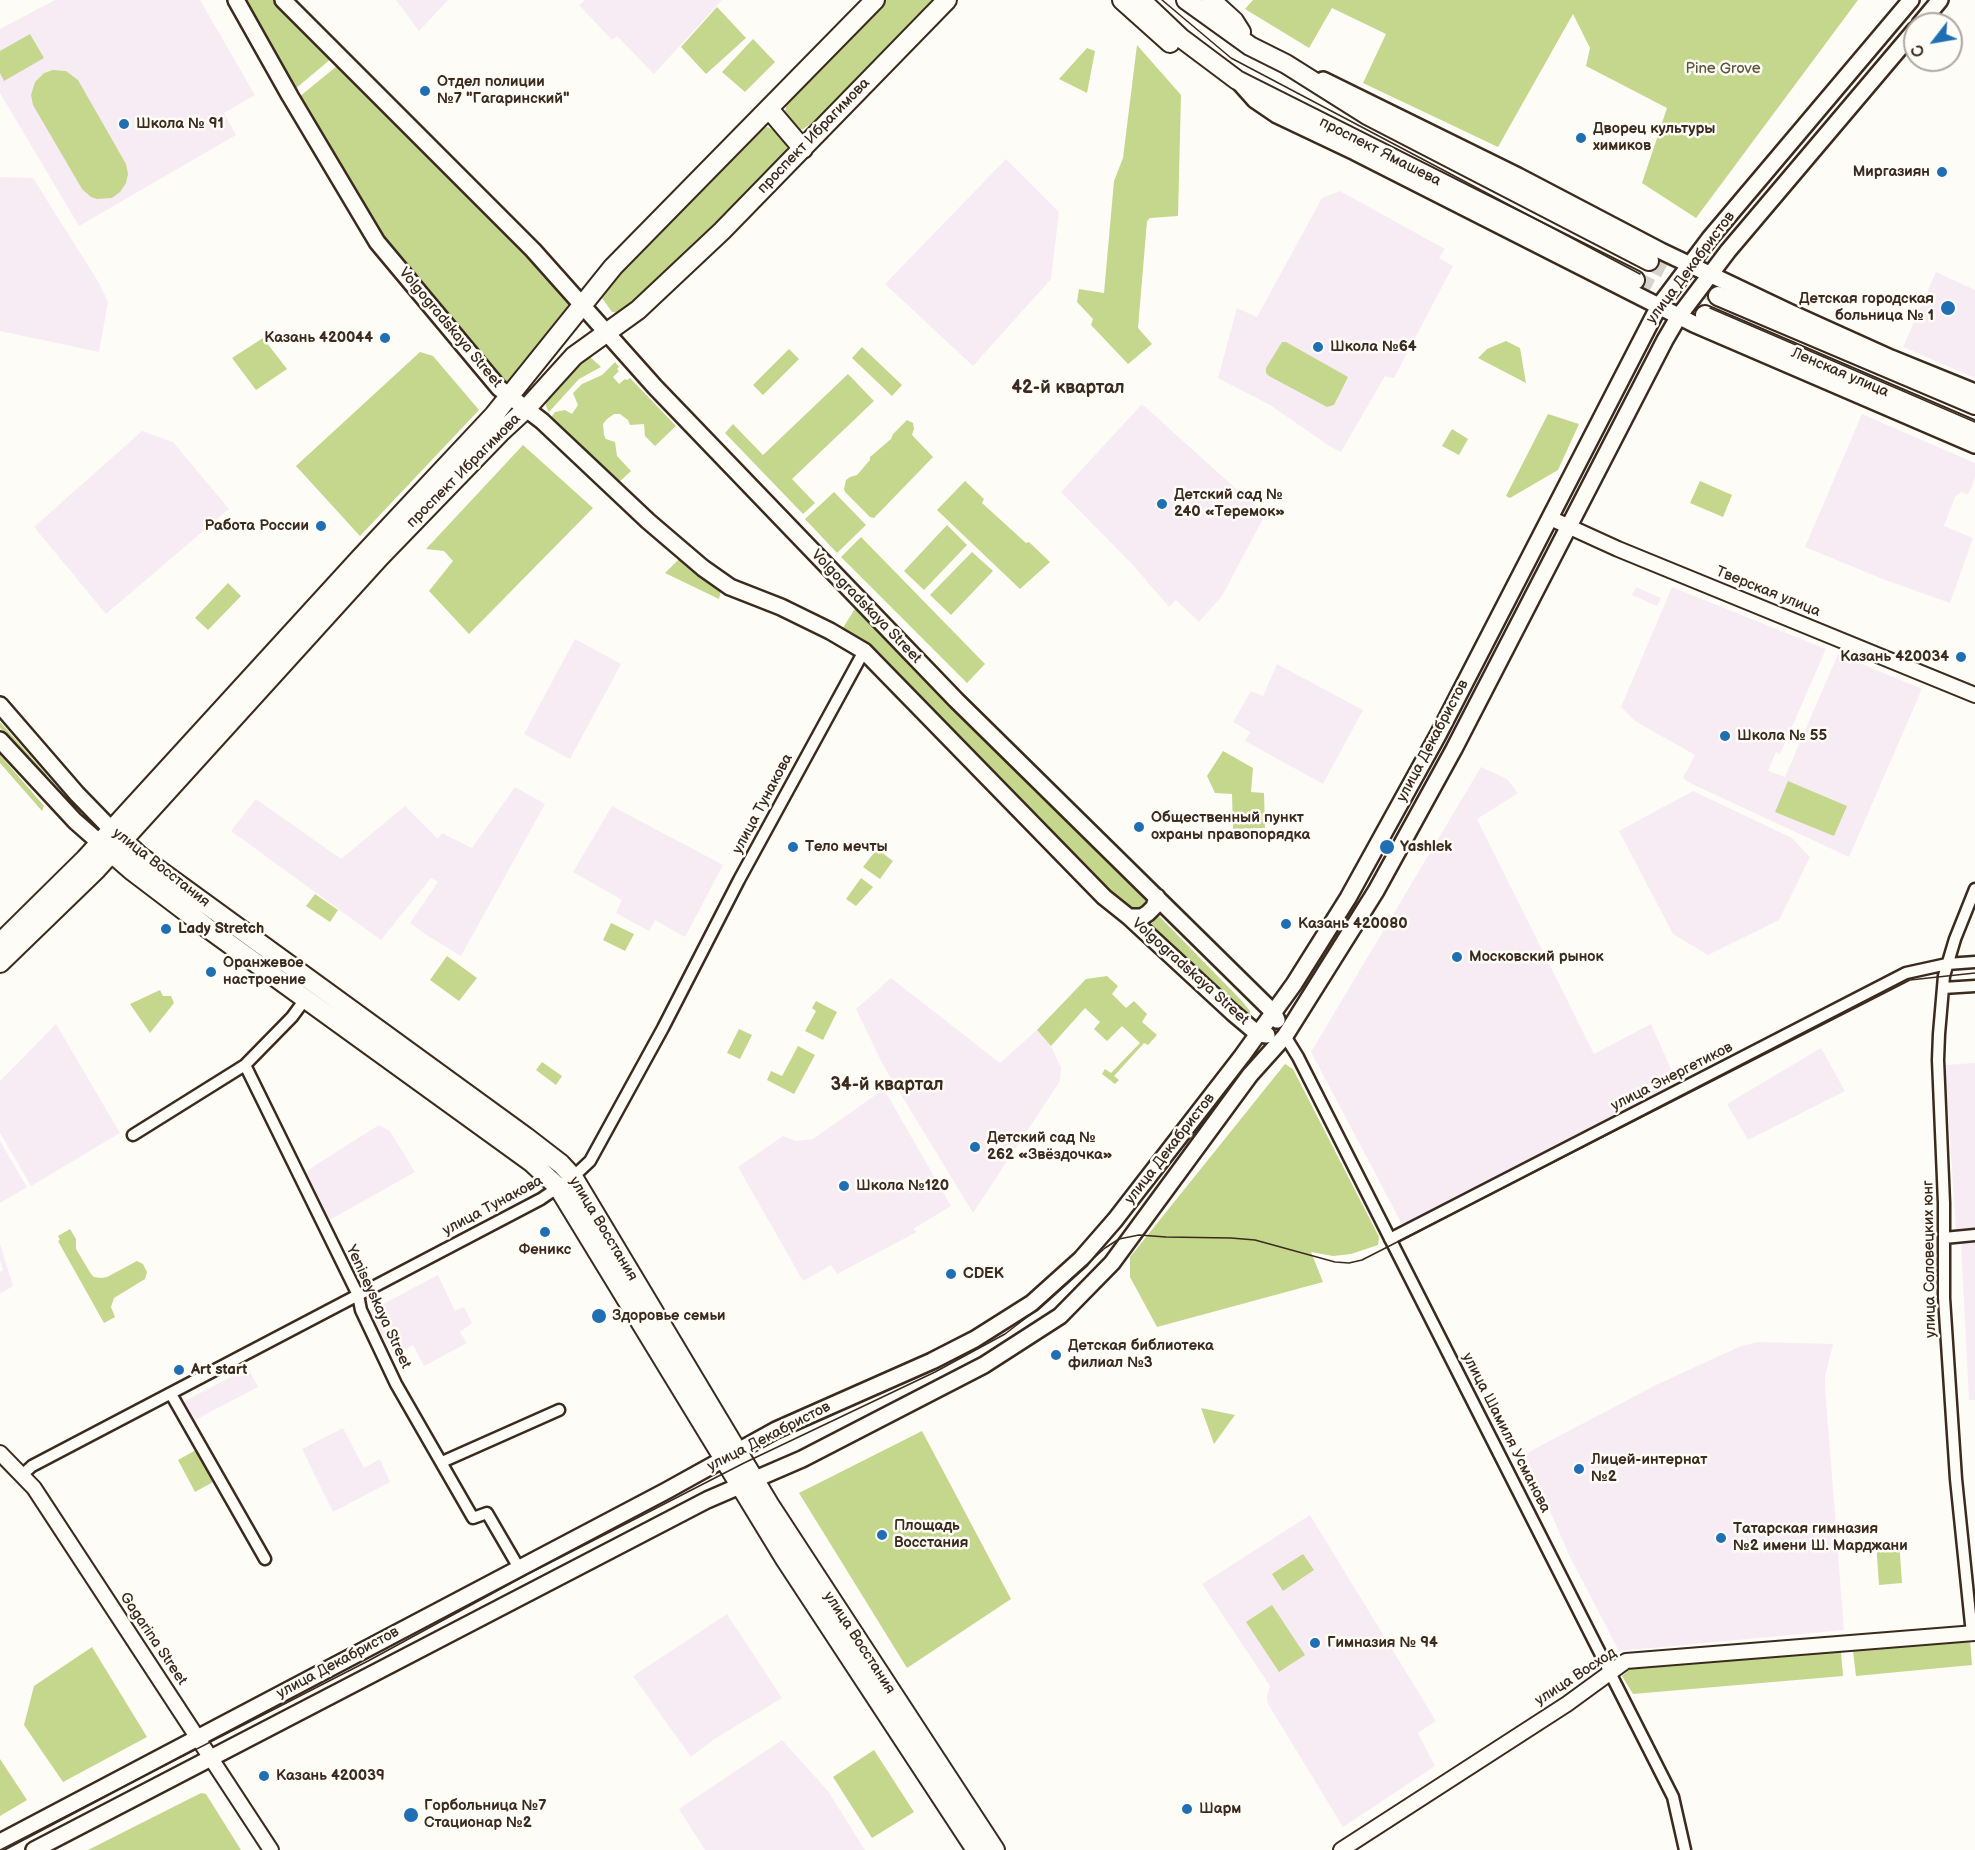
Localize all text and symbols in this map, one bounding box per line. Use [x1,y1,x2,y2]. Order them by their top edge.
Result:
north arrow [1903,12,1963,72]
text: С [1908,41,1930,60]
park label: Pine Grove [1685,60,1761,78]
place label: Отдел полиции №7 "Гагаринский" [437,73,569,108]
street label: проспект Ибрагимова [754,74,874,198]
marker: Отдел полиции №7 "Гагаринский" [418,84,432,98]
street label: проспект Ямашева [1316,114,1444,190]
place label: Школа № 91 [136,115,224,133]
marker: Школа № 91 [117,117,131,131]
place label: Дворец культуры химиков [1593,120,1715,155]
marker: Дворец культуры химиков [1574,131,1588,145]
place label: Миргазиян [1853,163,1930,181]
marker: Миргазиян [1935,165,1949,179]
street label: улица Декабристов [1643,208,1739,328]
street label: Volgogradskaya Street [395,264,505,392]
place label: Детская городская больница № 1 [1799,290,1934,325]
marker: Детская городская больница № 1 [1939,299,1957,317]
place label: Казань 420044 [264,329,373,347]
marker: Казань 420044 [378,331,392,345]
place label: Школа №64 [1330,338,1417,356]
marker: Школа №64 [1311,340,1325,354]
street label: Ленская улица [1789,344,1891,402]
district label: 42-й квартал [1011,377,1125,399]
street label: проспект Ибрагимова [403,410,525,532]
place label: Детский сад № 240 «Теремок» [1174,486,1285,521]
marker: Детский сад № 240 «Теремок» [1155,497,1169,511]
place label: Работа России [204,517,309,535]
marker: Работа России [314,519,328,533]
street label: Volgogradskaya Street [807,546,925,668]
street label: Тверская улица [1713,563,1823,621]
place label: Казань 420034 [1840,648,1949,666]
marker: Казань 420034 [1954,650,1968,664]
street label: улица Декабристов [1393,677,1473,805]
place label: Школа № 55 [1737,727,1827,745]
marker: Школа № 55 [1718,729,1732,743]
street label: улица Тунакова [729,751,797,857]
place label: Общественный пункт охраны правопорядка [1151,809,1310,844]
marker: Общественный пункт охраны правопорядка [1132,820,1146,834]
street label: улица Восстания [109,824,213,912]
place label: Тело мечты [805,838,888,856]
marker: Yashlek [1378,838,1396,856]
place label: Yashlek [1400,838,1452,856]
marker: Тело мечты [786,840,800,854]
street label: Volgogradskaya Street [1128,915,1252,1029]
place label: Казань 420080 [1298,915,1408,933]
marker: Казань 420080 [1279,917,1293,931]
place label: Lady Stretch [178,920,264,938]
marker: Lady Stretch [159,922,173,936]
place label: Московский рынок [1469,948,1604,966]
marker: Московский рынок [1450,950,1464,964]
place label: Оранжевое настроение [223,954,306,989]
marker: Оранжевое настроение [204,965,218,979]
street label: улица Энергетиков [1608,1039,1736,1115]
district label: 34-й квартал [831,1074,943,1096]
street label: улица Декабристов [1121,1090,1219,1208]
place label: Детский сад № 262 «Звёздочка» [987,1129,1112,1164]
marker: Детский сад № 262 «Звёздочка» [968,1140,982,1154]
street label: улица Тунакова [440,1172,546,1240]
street label: улица Восстания [565,1174,641,1284]
place label: Школа №120 [856,1177,949,1195]
marker: Школа №120 [837,1179,851,1193]
street label: улица Соловецких юнг [1920,1180,1940,1338]
marker: Феникс [538,1225,552,1239]
place label: Феникс [519,1241,571,1259]
street label: Yeniseyskaya Street [341,1242,415,1372]
place label: CDEK [963,1265,1004,1283]
marker: CDEK [944,1267,958,1281]
marker: Здоровье семьи [590,1307,608,1325]
place label: Здоровье семьи [612,1307,725,1325]
place label: Детская библиотека филиал №3 [1068,1337,1214,1372]
marker: Детская библиотека филиал №3 [1049,1348,1063,1362]
street label: улица Шамиля Усманова [1458,1350,1554,1516]
place label: Art start [191,1361,247,1379]
marker: Art start [172,1363,186,1377]
street label: улица Декабристов [704,1398,834,1476]
place label: Лицей-интернат №2 [1591,1451,1707,1486]
marker: Лицей-интернат №2 [1572,1462,1586,1476]
place label: Площадь Восстания [894,1517,968,1552]
place label: Татарская гимназия №2 имени Ш. Марджани [1733,1520,1908,1555]
marker: Площадь Восстания [875,1528,889,1542]
marker: Татарская гимназия №2 имени Ш. Марджани [1714,1531,1728,1545]
street label: улица Восстания [819,1588,899,1698]
street label: Gagarina Street [115,1589,191,1689]
street label: улица Декабристов [274,1623,402,1703]
place label: Гимназия № 94 [1327,1634,1438,1652]
marker: Гимназия № 94 [1308,1636,1322,1650]
street label: улица Восход [1532,1644,1620,1710]
place label: Казань 420039 [276,1767,385,1785]
marker: Казань 420039 [257,1769,271,1783]
place label: Горбольница №7 Стационар №2 [424,1797,546,1832]
place label: Шарм [1199,1800,1241,1818]
marker: Шарм [1180,1802,1194,1816]
marker: Горбольница №7 Стационар №2 [402,1806,420,1824]

